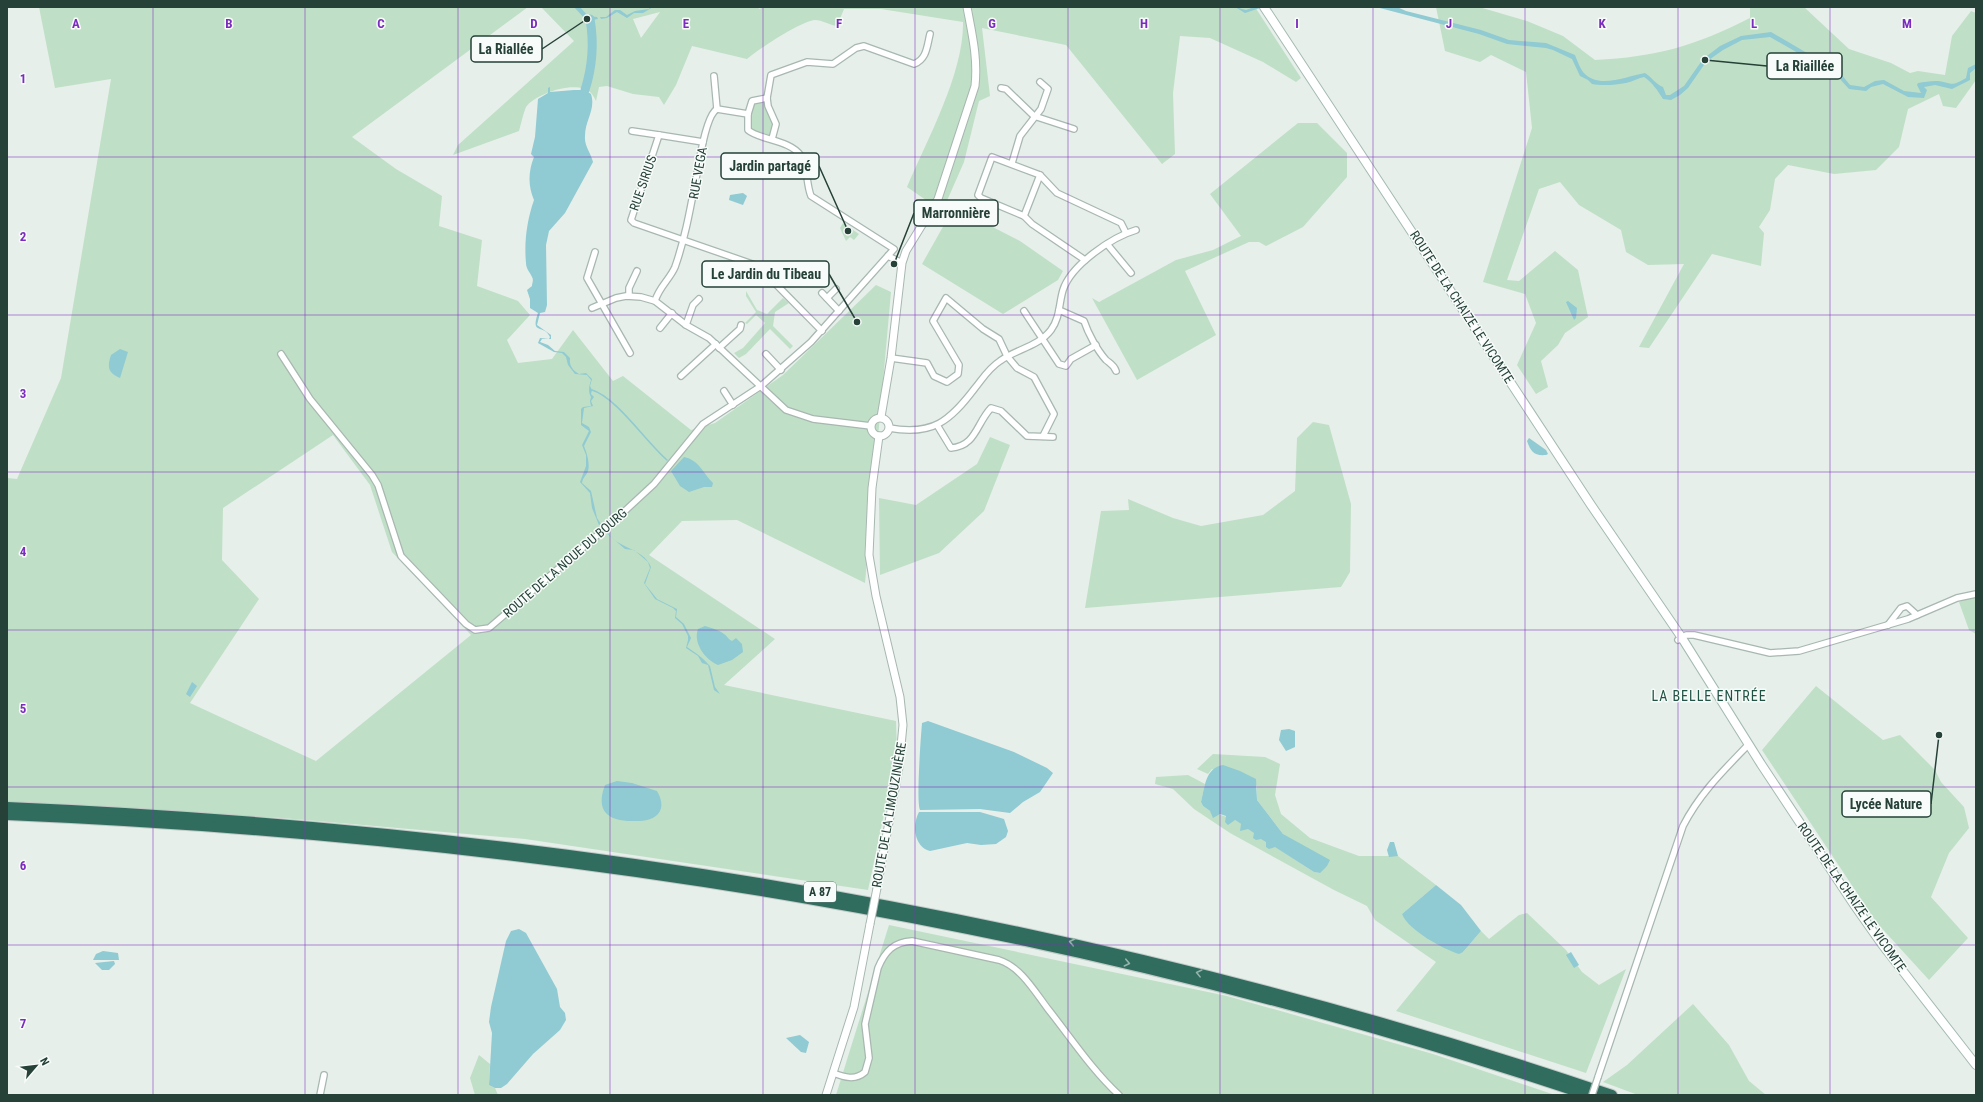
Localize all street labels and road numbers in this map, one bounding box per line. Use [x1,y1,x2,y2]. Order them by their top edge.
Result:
street label: RUE VEGA [686,145,710,200]
street label: RUE SIRIUS [626,153,660,213]
street label: ROUTE DE LA CHAIZE LE VICOMTE [1407,228,1517,386]
street label: ROUTE DE LA NOUE DU BOURG [500,505,630,621]
street label: ROUTE DE LA LIMOUZINIÈRE [869,741,909,889]
street label: ROUTE DE LA CHAIZE LE VICOMTE [1795,820,1909,974]
road number: A 87 [804,882,836,902]

